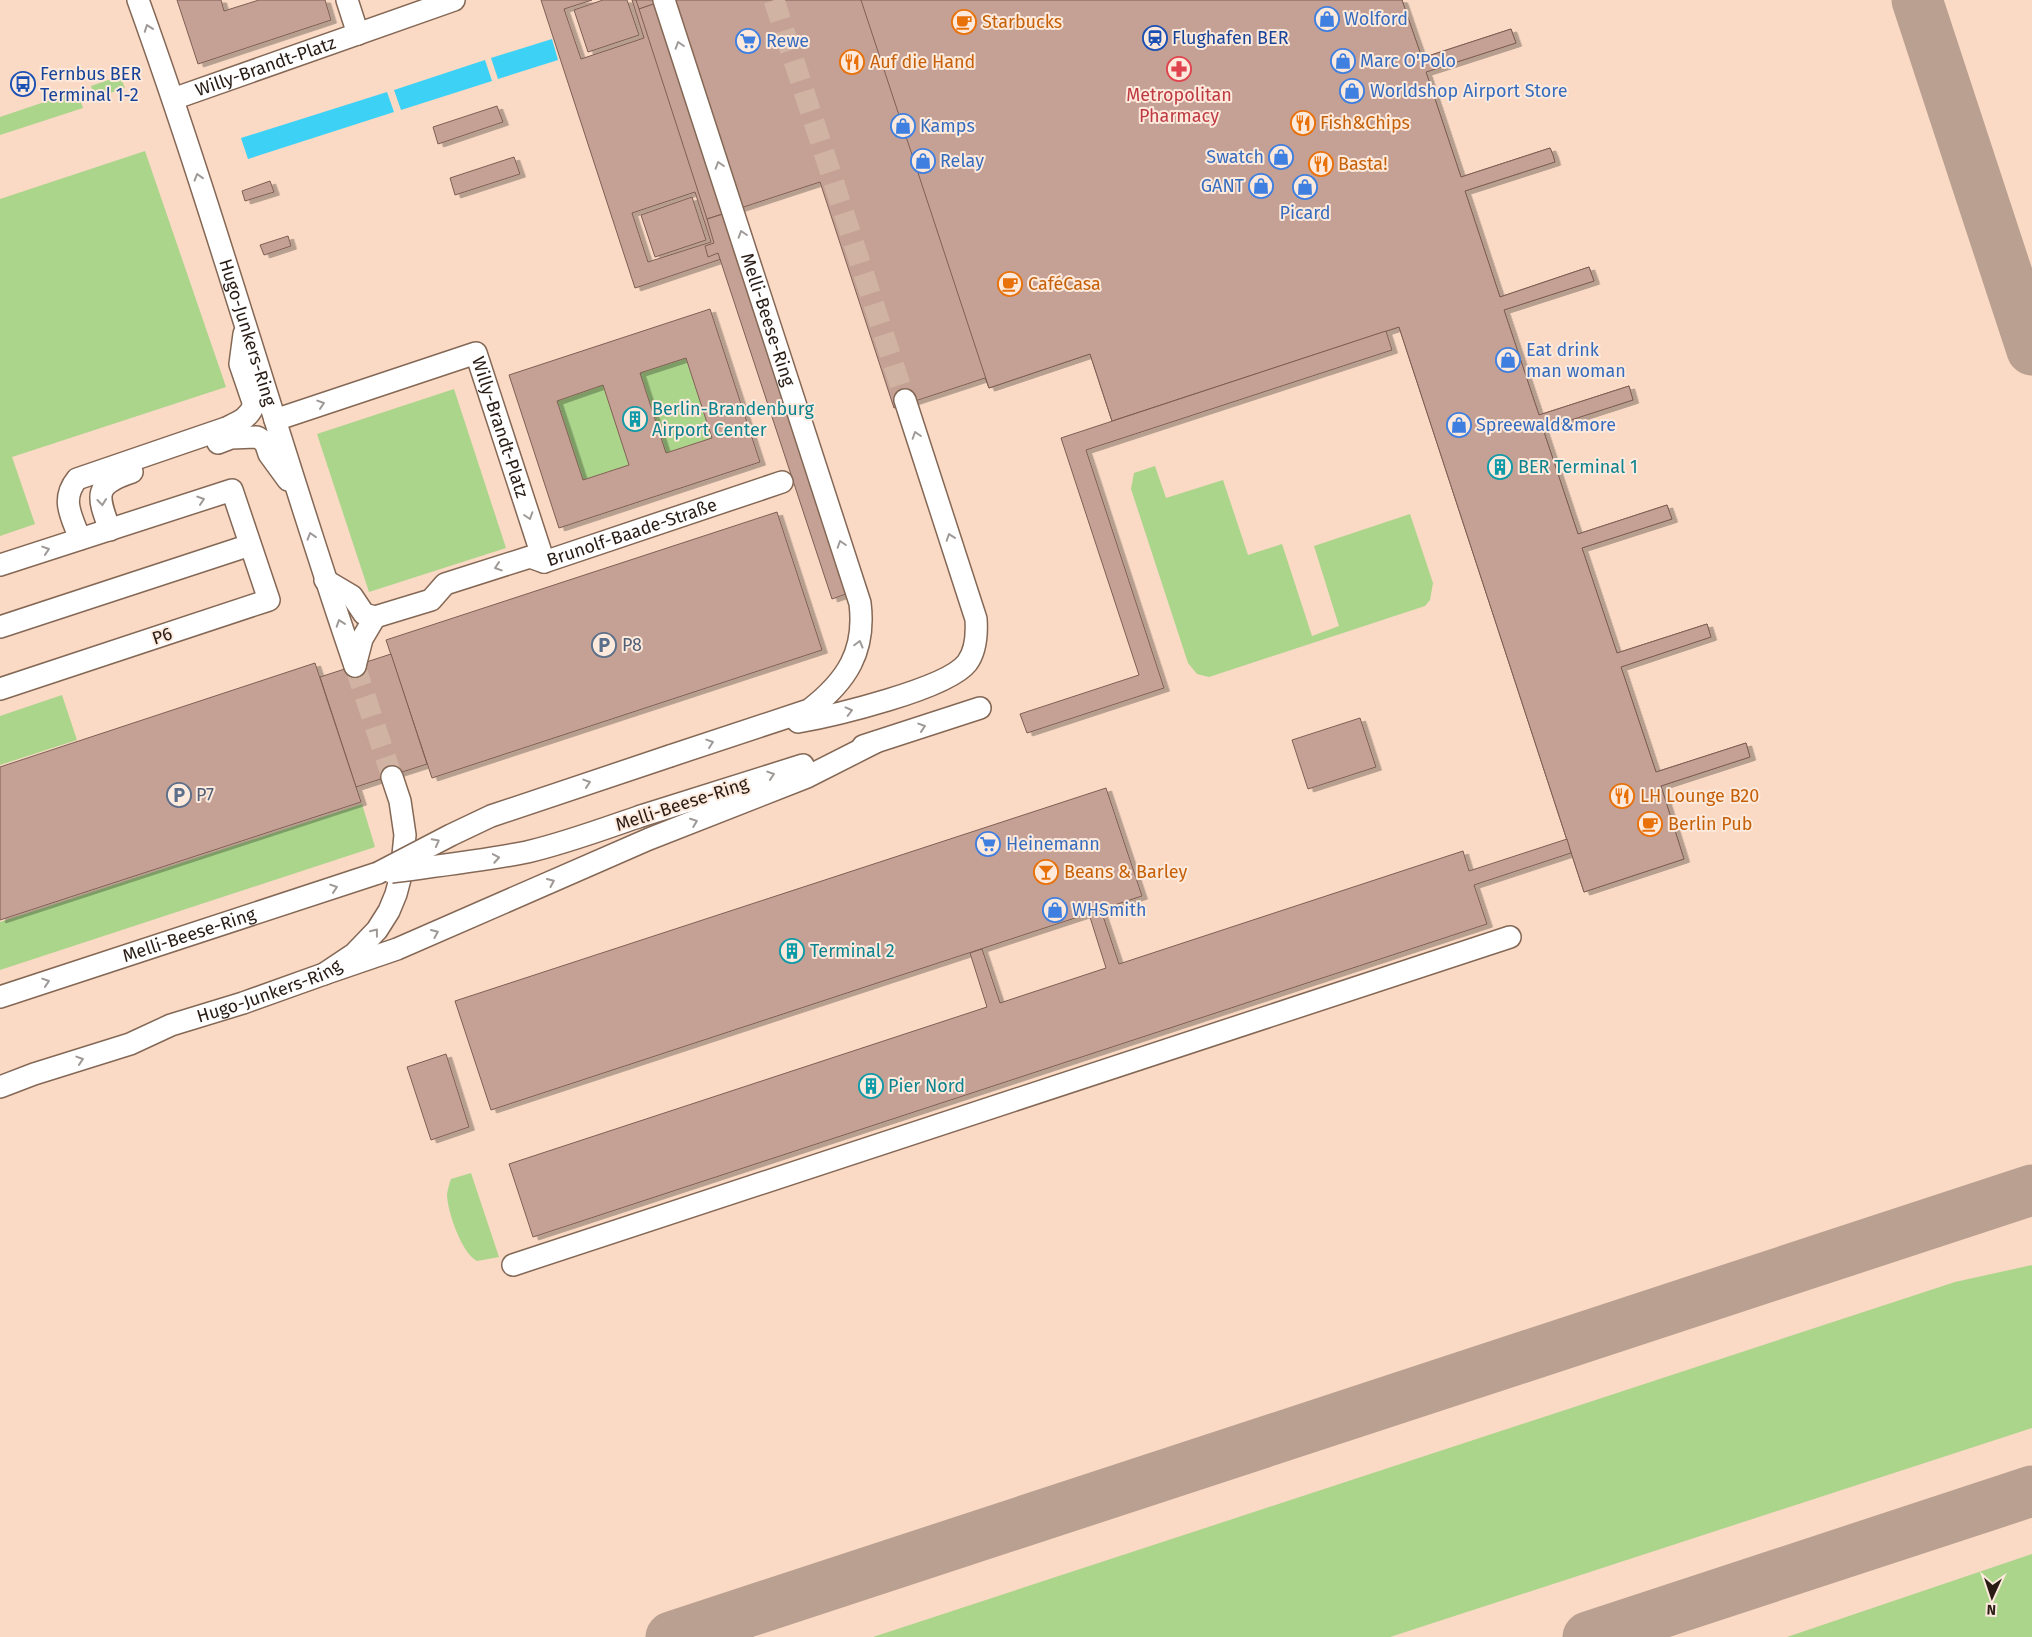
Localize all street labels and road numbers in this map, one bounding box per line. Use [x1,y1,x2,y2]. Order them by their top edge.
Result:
street label: Willy-Brandt-Platz [192,32,339,101]
street label: Melli-Beese-Ring [736,250,800,389]
street label: Hugo-Junkers-Ring [214,256,281,409]
street label: Willy-Brandt-Platz [467,354,533,501]
street label: Brunolf-Baade-Straße [544,494,720,571]
street label: P6 [149,622,175,650]
street label: Melli-Beese-Ring [613,772,752,836]
street label: Melli-Beese-Ring [120,903,259,967]
street label: Hugo-Junkers-Ring [194,954,346,1028]

